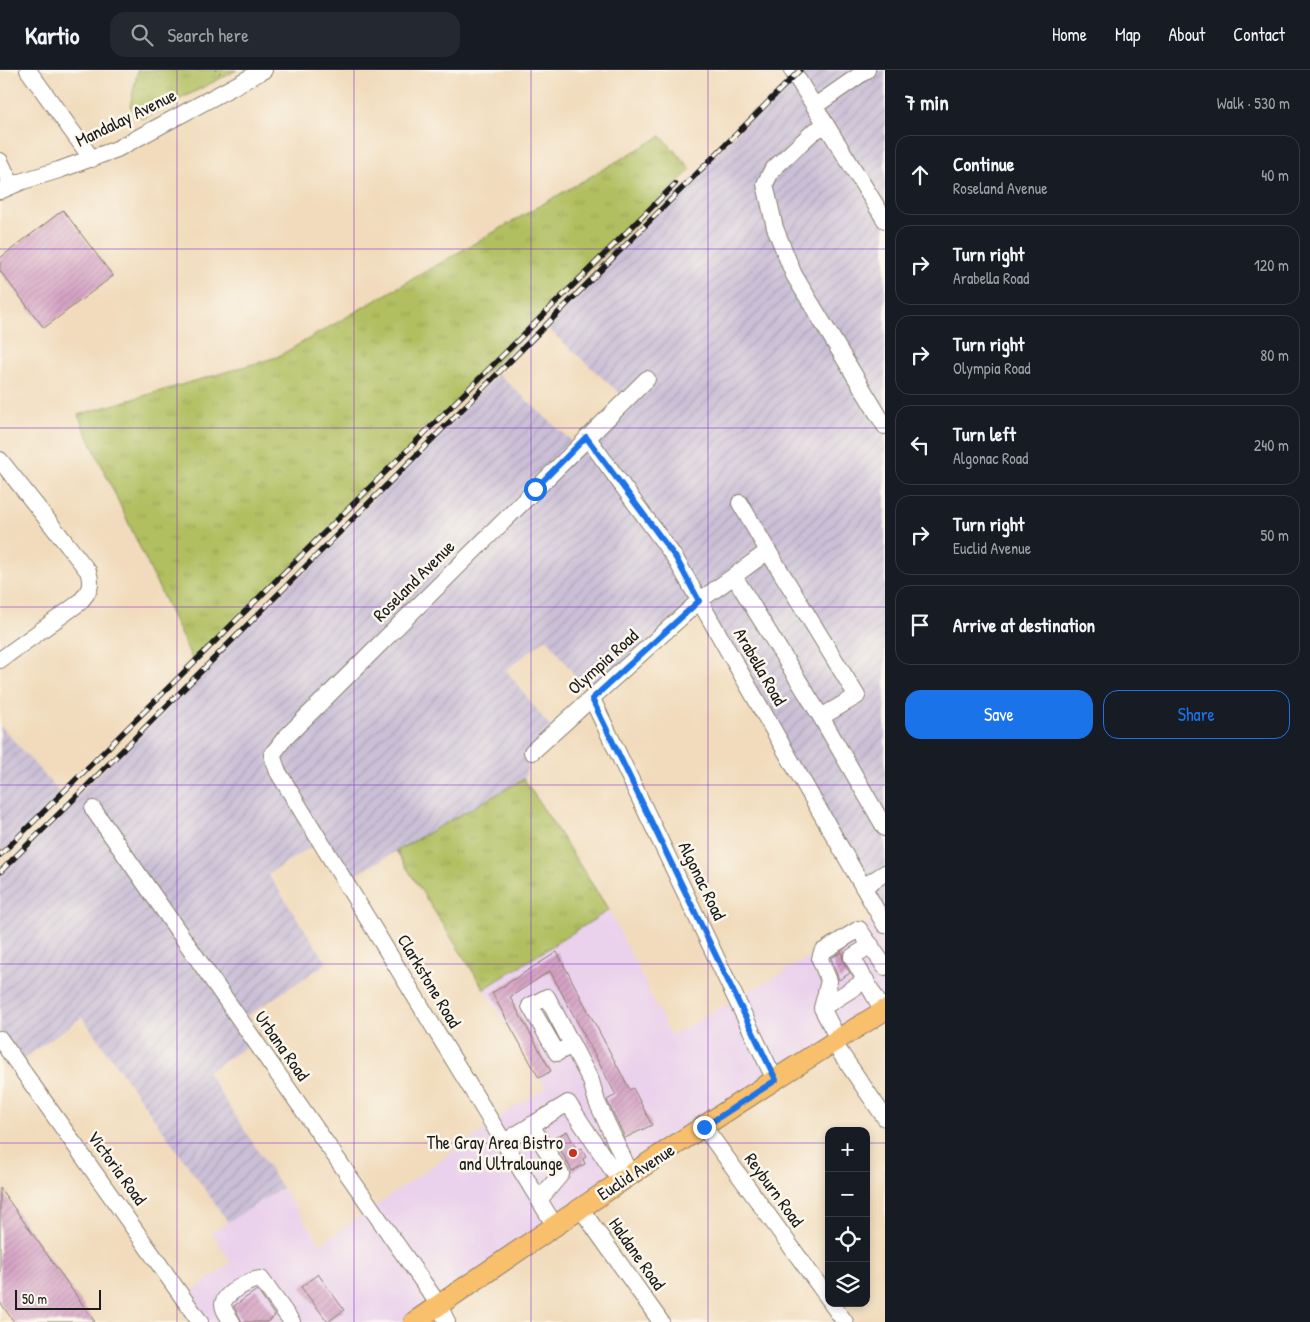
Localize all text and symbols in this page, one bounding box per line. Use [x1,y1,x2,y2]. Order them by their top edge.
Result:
search box [110,12,460,57]
text: Kartio [25,19,80,51]
icon: search [128,21,156,49]
text: Search here [168,22,249,48]
text: Home [1052,22,1087,47]
text: Map [1115,22,1140,47]
text: About [1168,22,1205,47]
text: Contact [1233,22,1285,47]
street label: Mandalay Avenue [71,82,180,153]
text: 7 min [905,88,949,117]
text: Walk · 530 m [1217,92,1290,114]
text: Continue [953,151,1014,177]
icon: ahead [906,161,934,189]
text: 40 m [1261,164,1289,186]
text: Roseland Avenue [953,177,1048,199]
text: Turn right [953,241,1024,267]
icon: right [906,251,934,279]
text: 120 m [1254,254,1289,276]
text: Arabella Road [953,267,1029,289]
text: Turn right [953,331,1024,357]
icon: right [906,341,934,369]
text: 80 m [1260,344,1289,366]
text: Olympia Road [953,357,1030,379]
text: Turn left [953,421,1016,447]
icon: left [906,431,934,459]
text: 240 m [1254,434,1289,456]
text: Algonac Road [953,447,1028,469]
route start [524,478,547,501]
text: Turn right [953,511,1024,537]
icon: right [906,521,934,549]
text: 50 m [1261,524,1289,546]
street label: Roseland Avenue [367,534,460,627]
text: Euclid Avenue [953,537,1031,559]
icon: arrive [906,611,934,639]
text: Arrive at destination [953,612,1095,638]
street label: Olympia Road [562,623,643,700]
street label: Arabella Road [728,623,793,710]
button: Save [905,690,1093,739]
button: Share [1103,690,1290,739]
street label: Algonac Road [673,837,732,924]
street label: Clarkstone Road [392,929,467,1032]
street label: Urbana Road [249,1006,316,1086]
route end [693,1116,716,1139]
street label: Victoria Road [82,1125,153,1210]
map controls [825,1127,870,1307]
button: + [825,1127,870,1172]
place label: The Gray Area Bistro and Ultralounge [427,1130,563,1176]
street label: Euclid Avenue [592,1137,679,1206]
marker: The Gray Area Bistro and Ultralounge [567,1147,579,1159]
street label: Reyburn Road [739,1147,810,1232]
button: − [825,1172,870,1217]
street label: Haldane Road [603,1212,672,1295]
button: locate [825,1217,870,1262]
button: layers [825,1262,870,1307]
scale bar [15,1287,101,1310]
text: 50 m [22,1289,47,1308]

